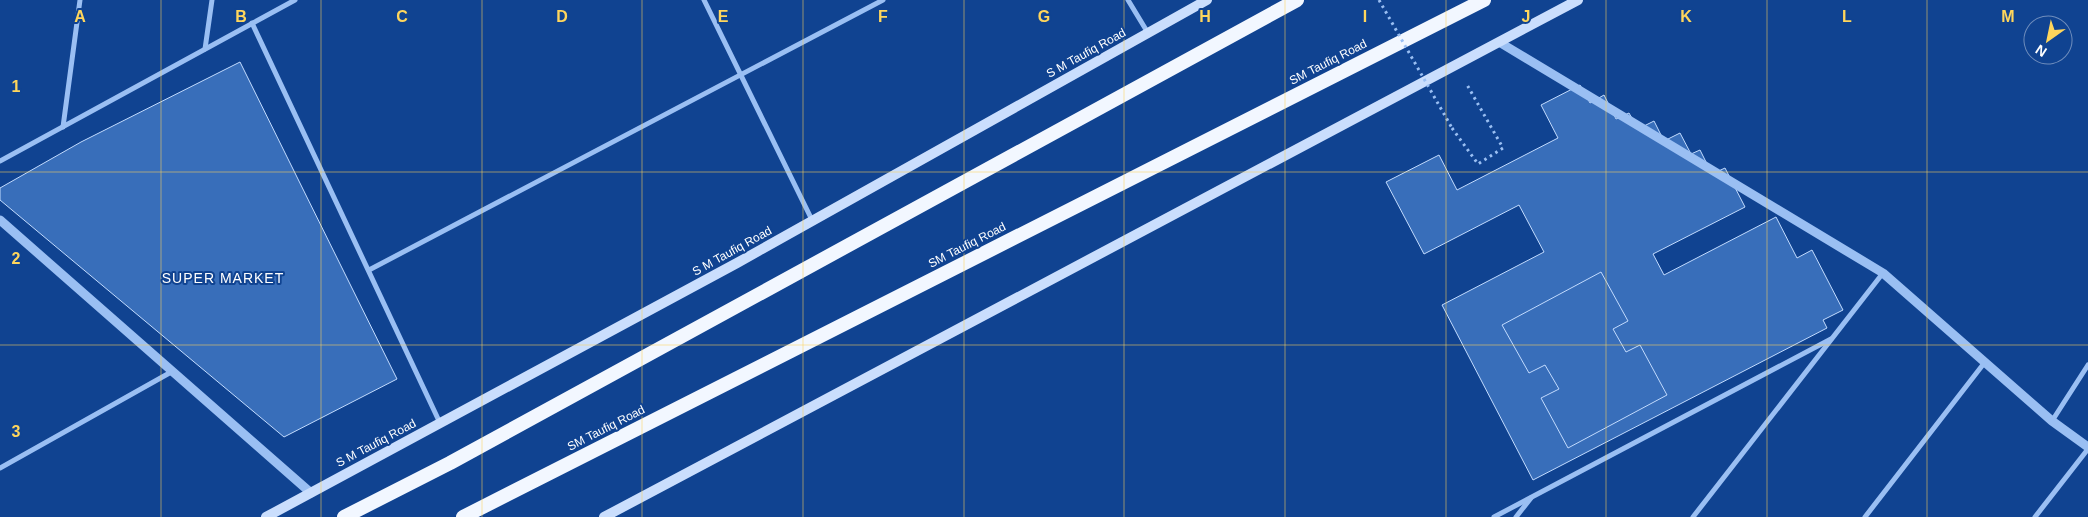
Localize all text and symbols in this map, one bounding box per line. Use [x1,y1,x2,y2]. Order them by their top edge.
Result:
text: A [74,8,86,25]
text: B [235,8,247,25]
text: C [396,8,408,25]
text: D [556,8,568,25]
text: E [718,8,729,25]
text: F [878,8,888,25]
text: G [1038,8,1050,25]
text: H [1199,8,1211,25]
text: I [1363,8,1367,25]
text: J [1522,8,1530,25]
text: K [1680,8,1692,25]
text: L [1842,8,1852,25]
text: M [2001,8,2015,25]
north arrow [2023,15,2073,65]
street label: S M Taufiq Road [1044,25,1128,81]
street label: SM Taufiq Road [1287,36,1369,88]
text: N [2032,41,2050,60]
text: 1 [12,78,21,95]
street label: SM Taufiq Road [926,219,1008,271]
street label: S M Taufiq Road [690,223,774,279]
text: 2 [12,250,21,267]
district label: SUPER MARKET [162,270,284,286]
street label: SM Taufiq Road [565,402,647,454]
street label: S M Taufiq Road [334,416,418,470]
text: 3 [12,423,21,440]

